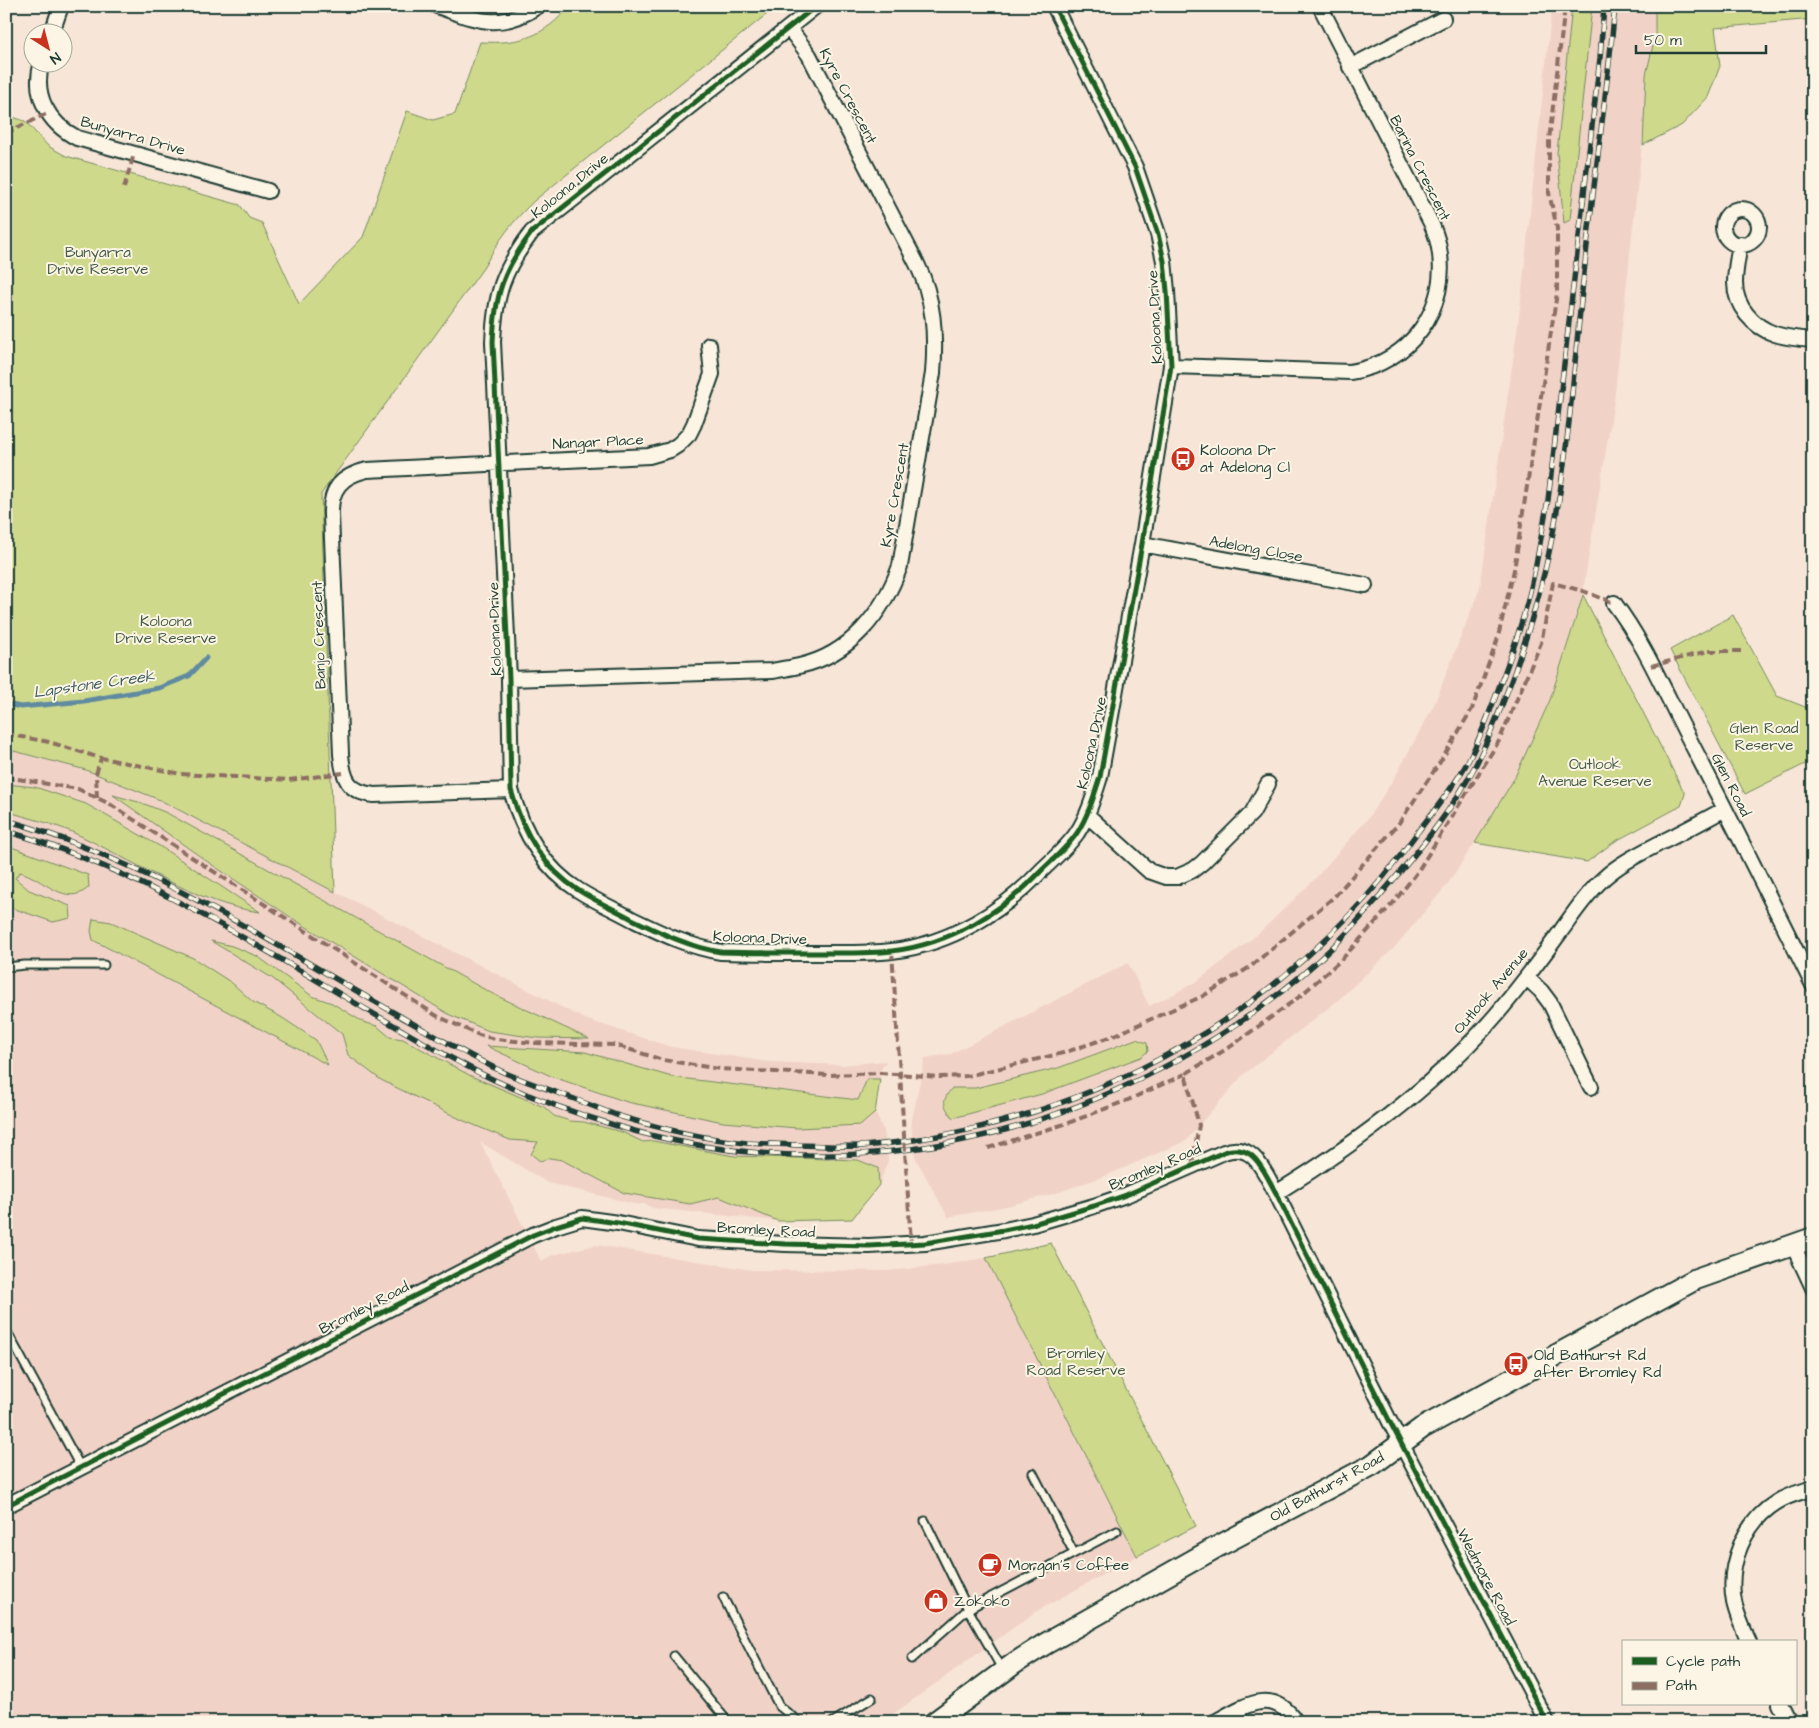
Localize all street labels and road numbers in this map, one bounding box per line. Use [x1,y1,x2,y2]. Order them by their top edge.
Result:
street label: Kyre Crescent [813,45,882,148]
street label: Bunyarra Drive [78,111,188,162]
street label: Barina Crescent [1384,112,1456,224]
street label: Koloona Drive [527,148,613,224]
street label: Koloona Drive [1142,269,1168,365]
street label: Nangar Place [552,429,644,456]
street label: Kyre Crescent [876,441,915,549]
street label: Adelong Close [1207,530,1304,569]
street label: Banjo Crescent [307,580,331,690]
street label: Koloona Drive [483,582,507,676]
street label: Koloona Drive [1072,695,1112,791]
street label: Glen Road [1706,750,1756,821]
street label: Koloona Drive [713,926,807,950]
street label: Outlook Avenue [1449,943,1533,1039]
street label: Bromley Road [1106,1138,1205,1197]
street label: Bromley Road [716,1217,816,1244]
street label: Bromley Road [315,1276,413,1341]
street label: Old Bathurst Road [1266,1447,1388,1527]
street label: Wedmore Road [1452,1525,1521,1629]

